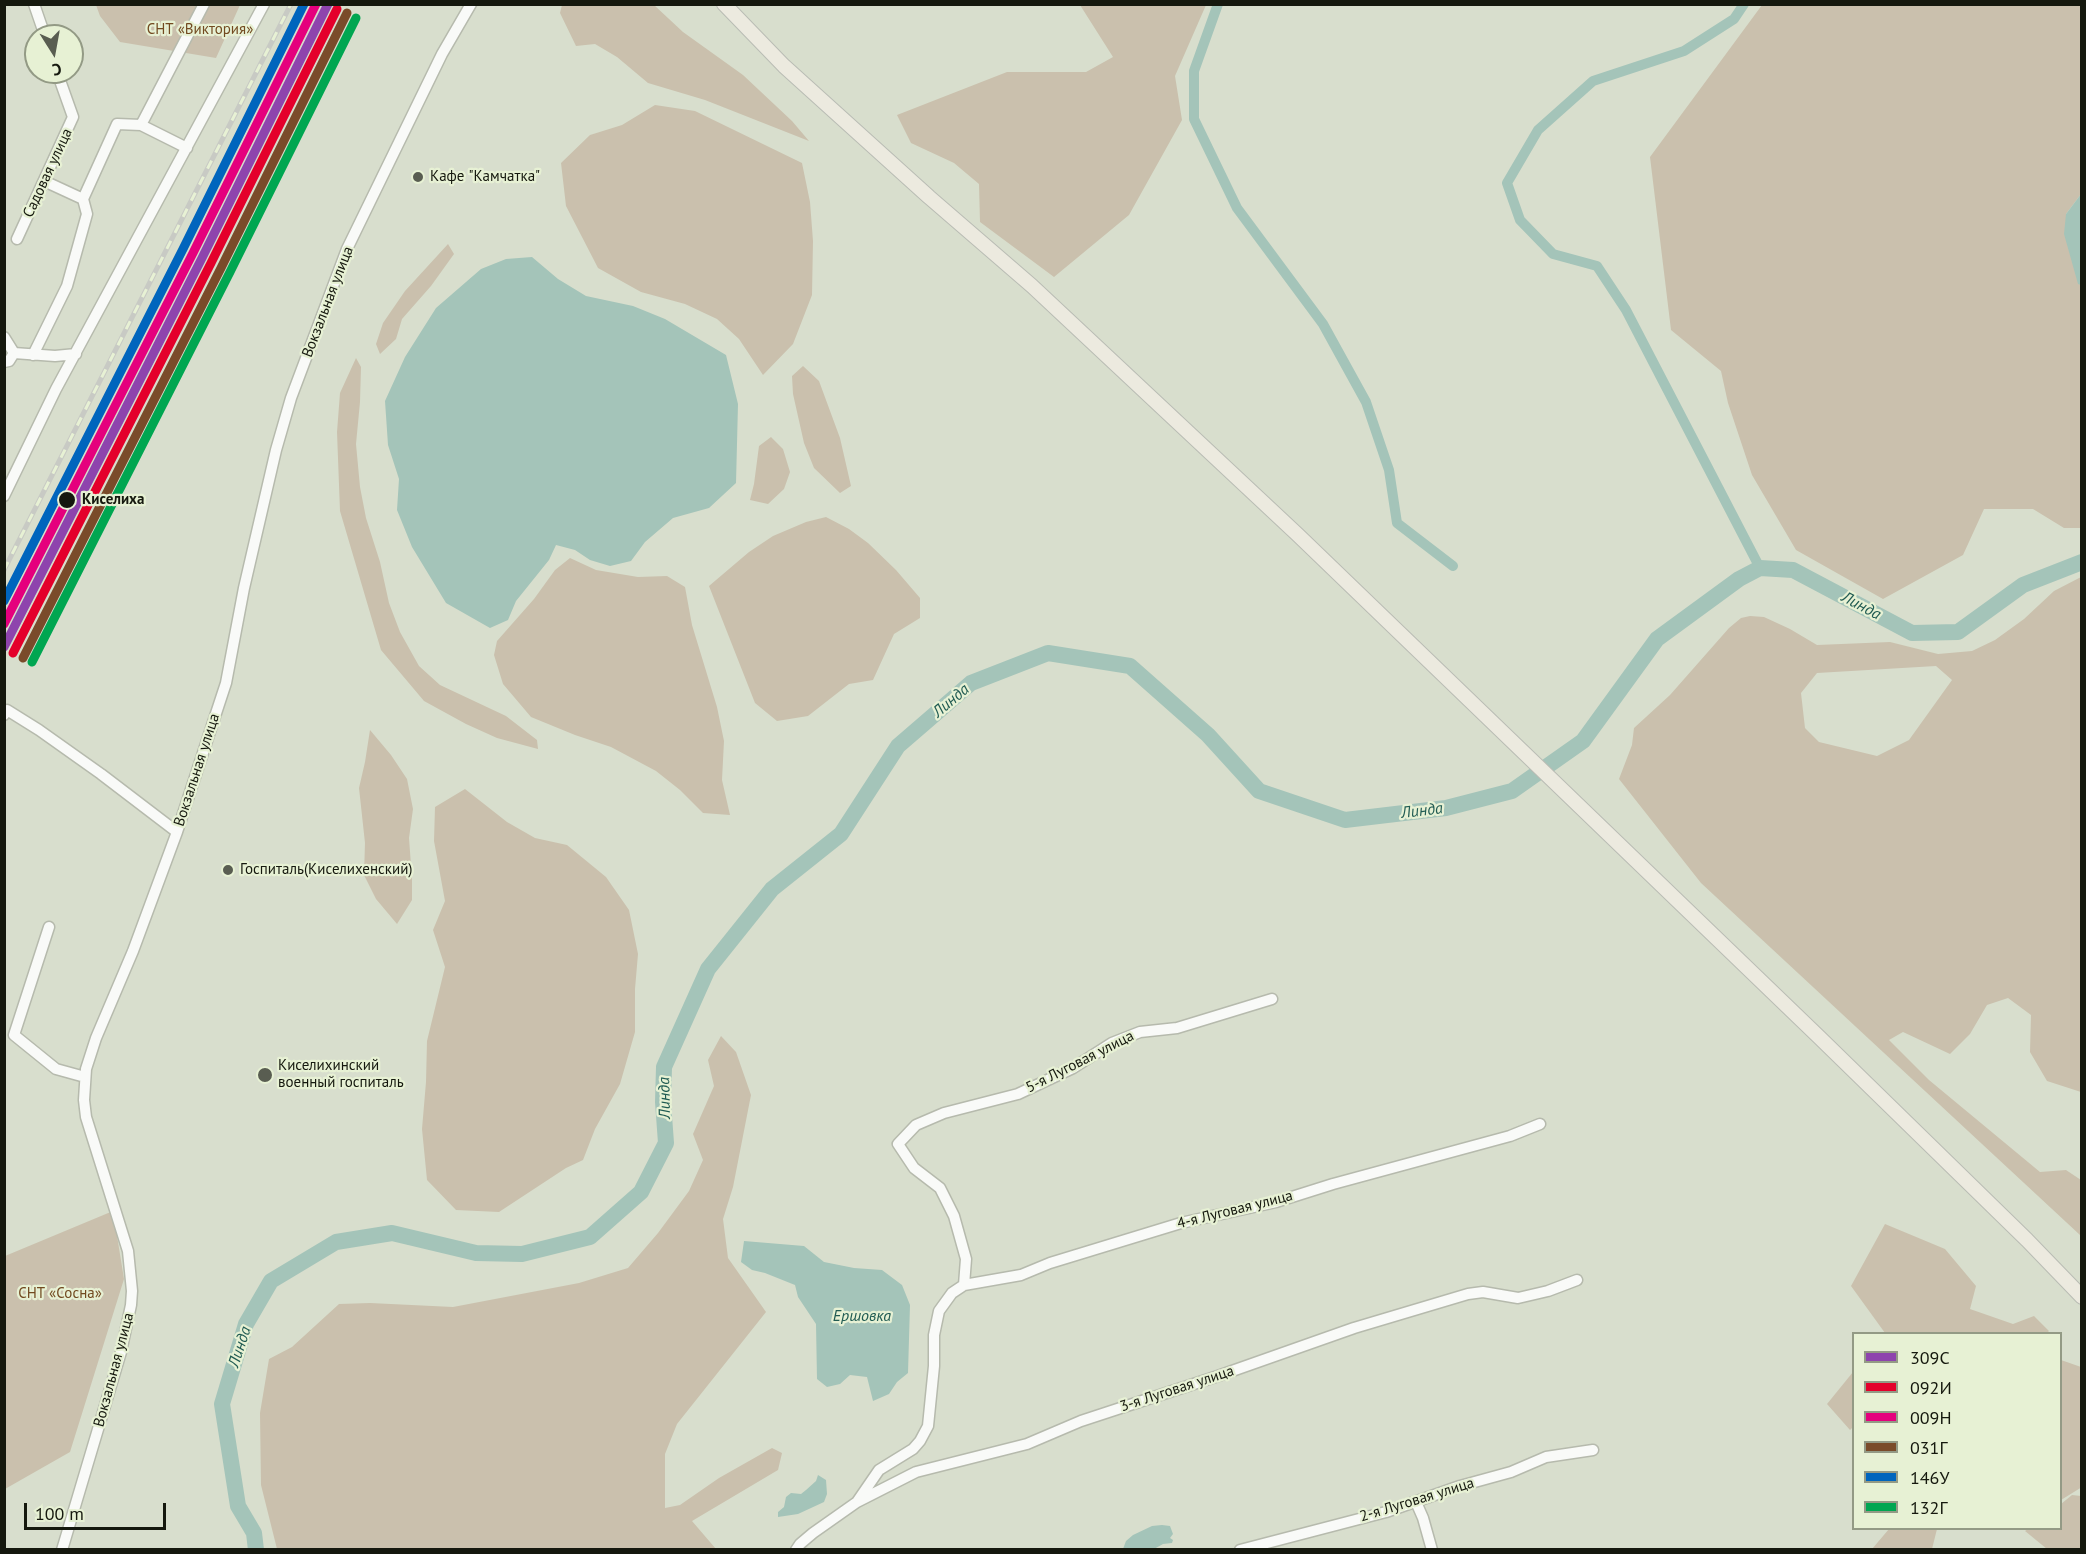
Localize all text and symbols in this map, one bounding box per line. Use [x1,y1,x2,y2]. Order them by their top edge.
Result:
park label: СНТ «Виктория» [147,21,253,39]
north arrow [24,24,84,84]
text: С [51,59,63,80]
street label: Садовая улица [19,126,77,220]
place label: Кафе "Камчатка" [430,168,540,186]
marker: Кафе "Камчатка" [411,170,425,184]
street label: Вокзальная улица [299,244,357,360]
marker: Киселиха [57,490,77,510]
place label: Киселиха [82,491,144,509]
water label: Линда [1838,588,1884,624]
water label: Линда [929,680,973,722]
street label: Вокзальная улица [170,711,224,829]
water label: Линда [1400,799,1444,823]
place label: Госпиталь(Киселихенский) [240,861,413,879]
marker: Госпиталь(Киселихенский) [221,863,235,877]
street label: 5-я Луговая улица [1023,1027,1137,1097]
place label: Киселихинский военный госпиталь [278,1057,404,1092]
marker: Киселихинский военный госпиталь [256,1066,274,1084]
water label: Линда [655,1077,675,1119]
street label: 4-я Луговая улица [1175,1187,1295,1233]
park label: СНТ «Сосна» [18,1285,102,1303]
water label: Ершовка [833,1306,891,1326]
street label: Вокзальная улица [90,1311,138,1429]
water label: Линда [224,1324,256,1370]
legend [1852,1332,2062,1530]
text: 309С [1910,1346,1950,1369]
street label: 3-я Луговая улица [1118,1362,1236,1416]
text: 092И [1910,1376,1952,1399]
text: 009Н [1910,1406,1952,1429]
text: 031Г [1910,1436,1947,1459]
text: 146У [1910,1466,1949,1489]
street label: 2-я Луговая улица [1358,1474,1476,1526]
scale bar [27,1491,170,1529]
text: 132Г [1910,1496,1947,1519]
text: 100 m [35,1502,84,1525]

